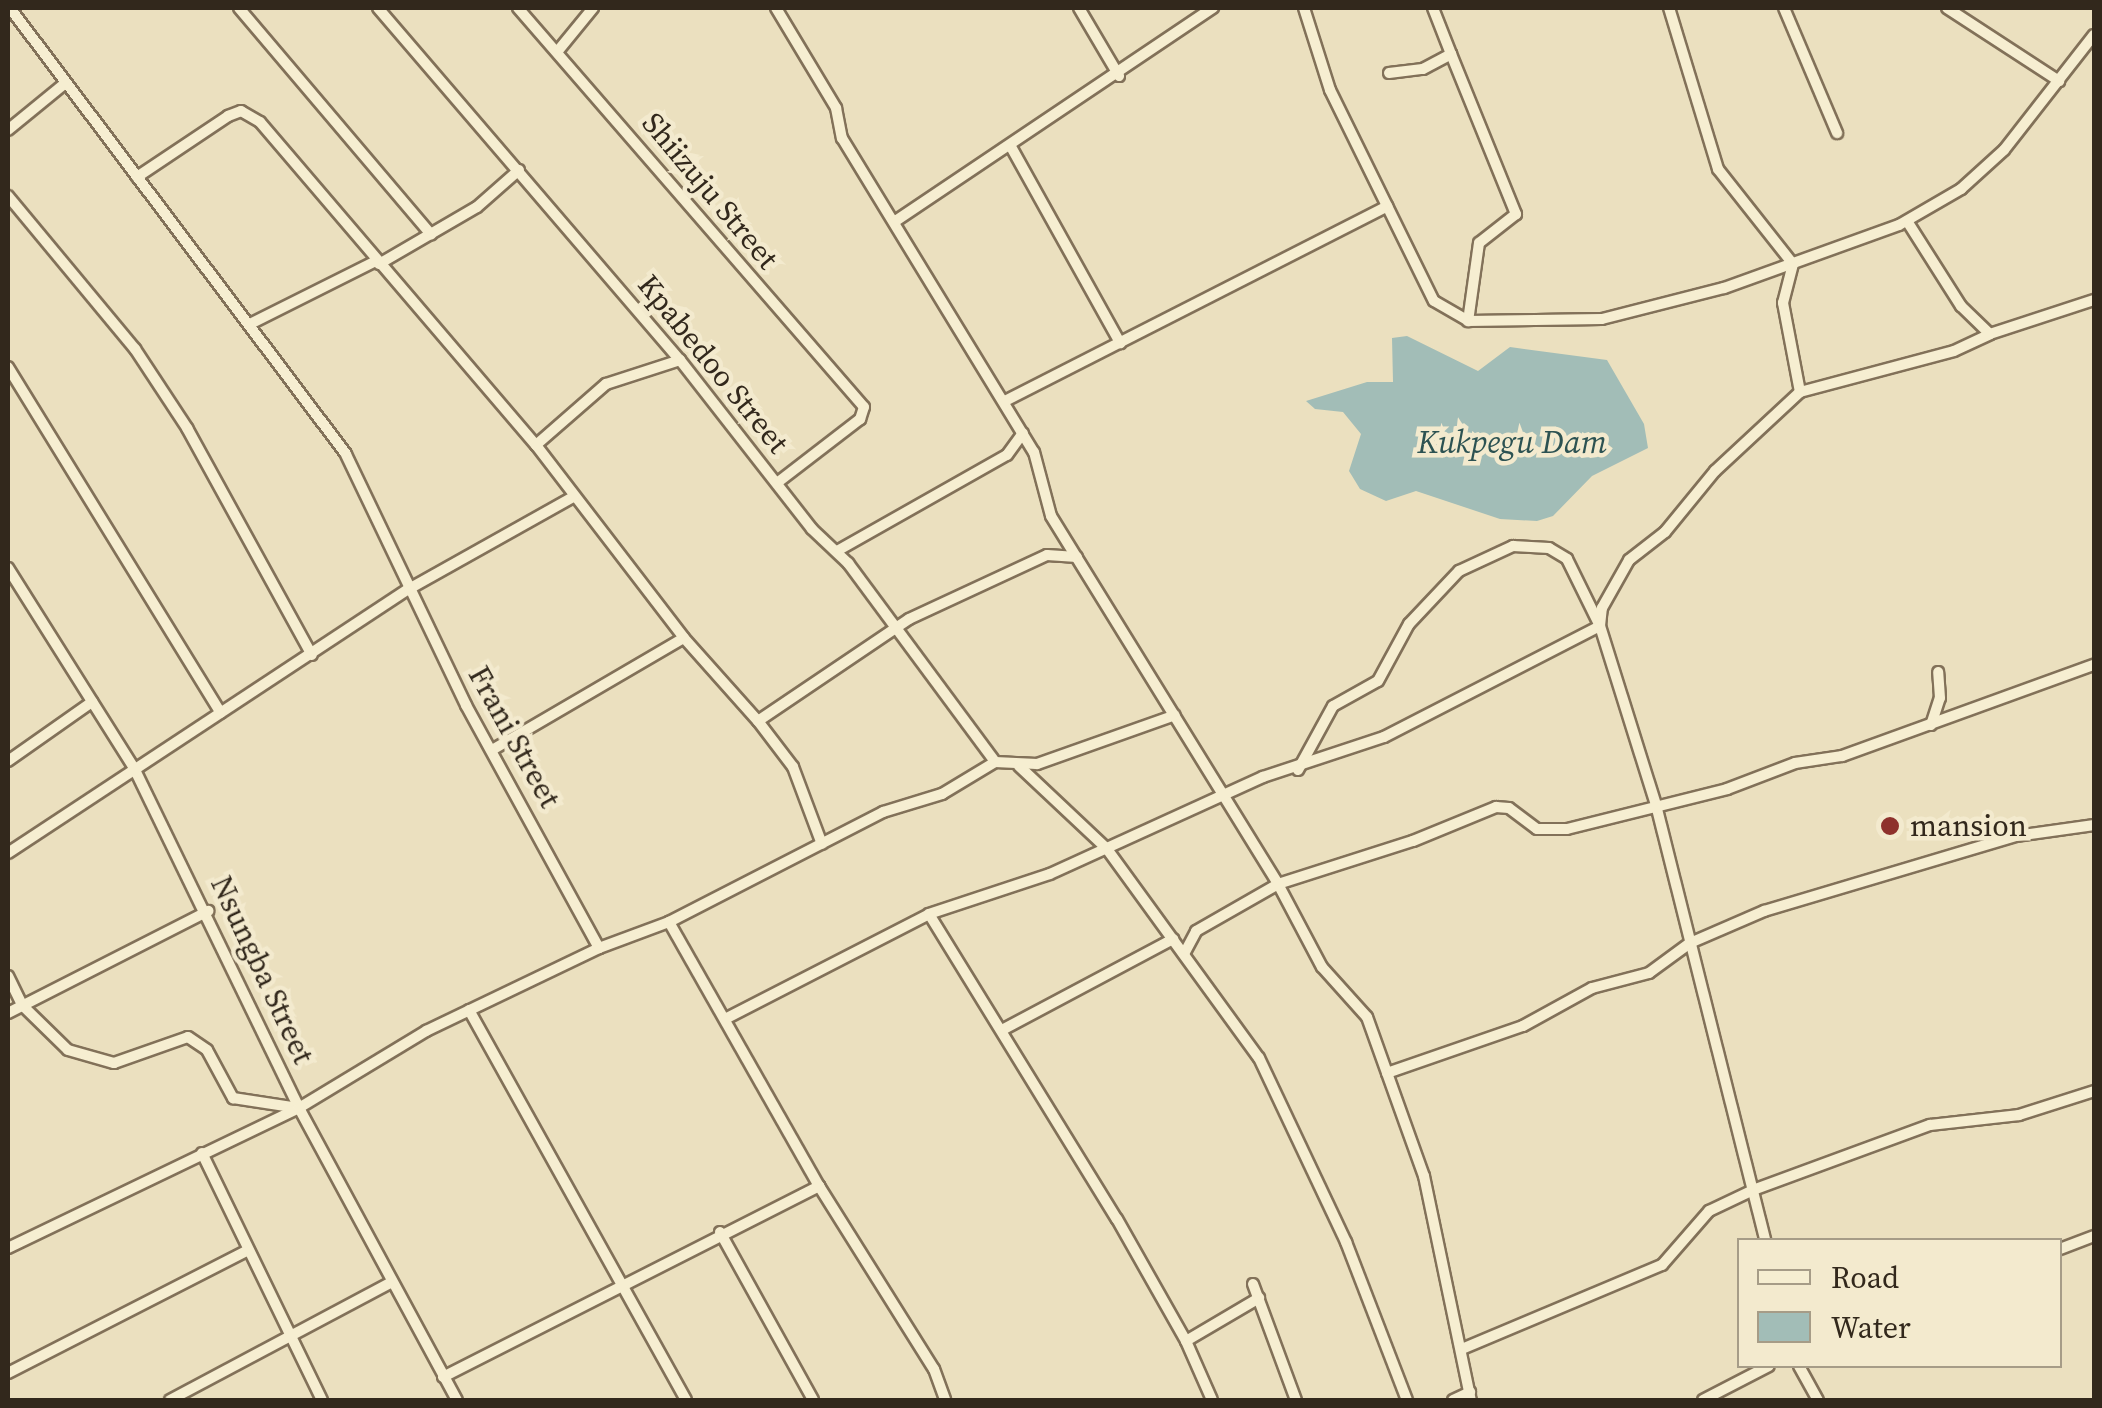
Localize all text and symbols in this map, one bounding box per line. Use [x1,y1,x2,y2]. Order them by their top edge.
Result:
street label: Shiizuju Street [634,106,786,276]
street label: Kpabedoo Street [630,268,796,460]
water label: Kukpegu Dam [1417,423,1607,461]
street label: Frani Street [460,660,568,814]
place label: mansion [1910,808,2027,844]
marker: mansion [1879,815,1901,837]
street label: Nsungba Street [203,871,321,1069]
legend [1737,1238,2062,1368]
text: Road [1831,1257,1899,1298]
text: Water [1831,1307,1911,1348]

